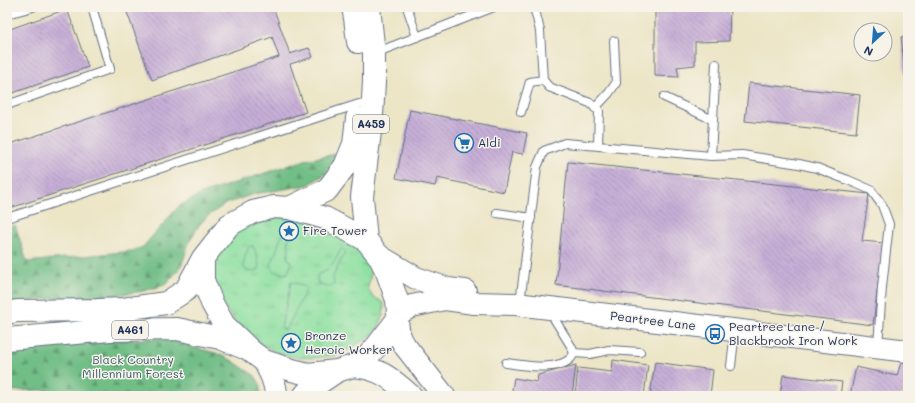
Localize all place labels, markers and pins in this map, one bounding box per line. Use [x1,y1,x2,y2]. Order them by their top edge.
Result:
supermarket icon: Aldi [453,132,475,154]
place label: Aldi [478,134,501,150]
place icon: Fire Tower [278,220,300,242]
place label: Fire Tower [303,222,367,238]
place label: Peartree Lane / Blackbrook Iron Work [729,318,857,348]
bus stop icon: Peartree Lane / Blackbrook Iron Work [704,323,726,345]
place label: Bronze Heroic Worker [305,327,392,357]
place icon: Bronze Heroic Worker [280,332,302,354]

